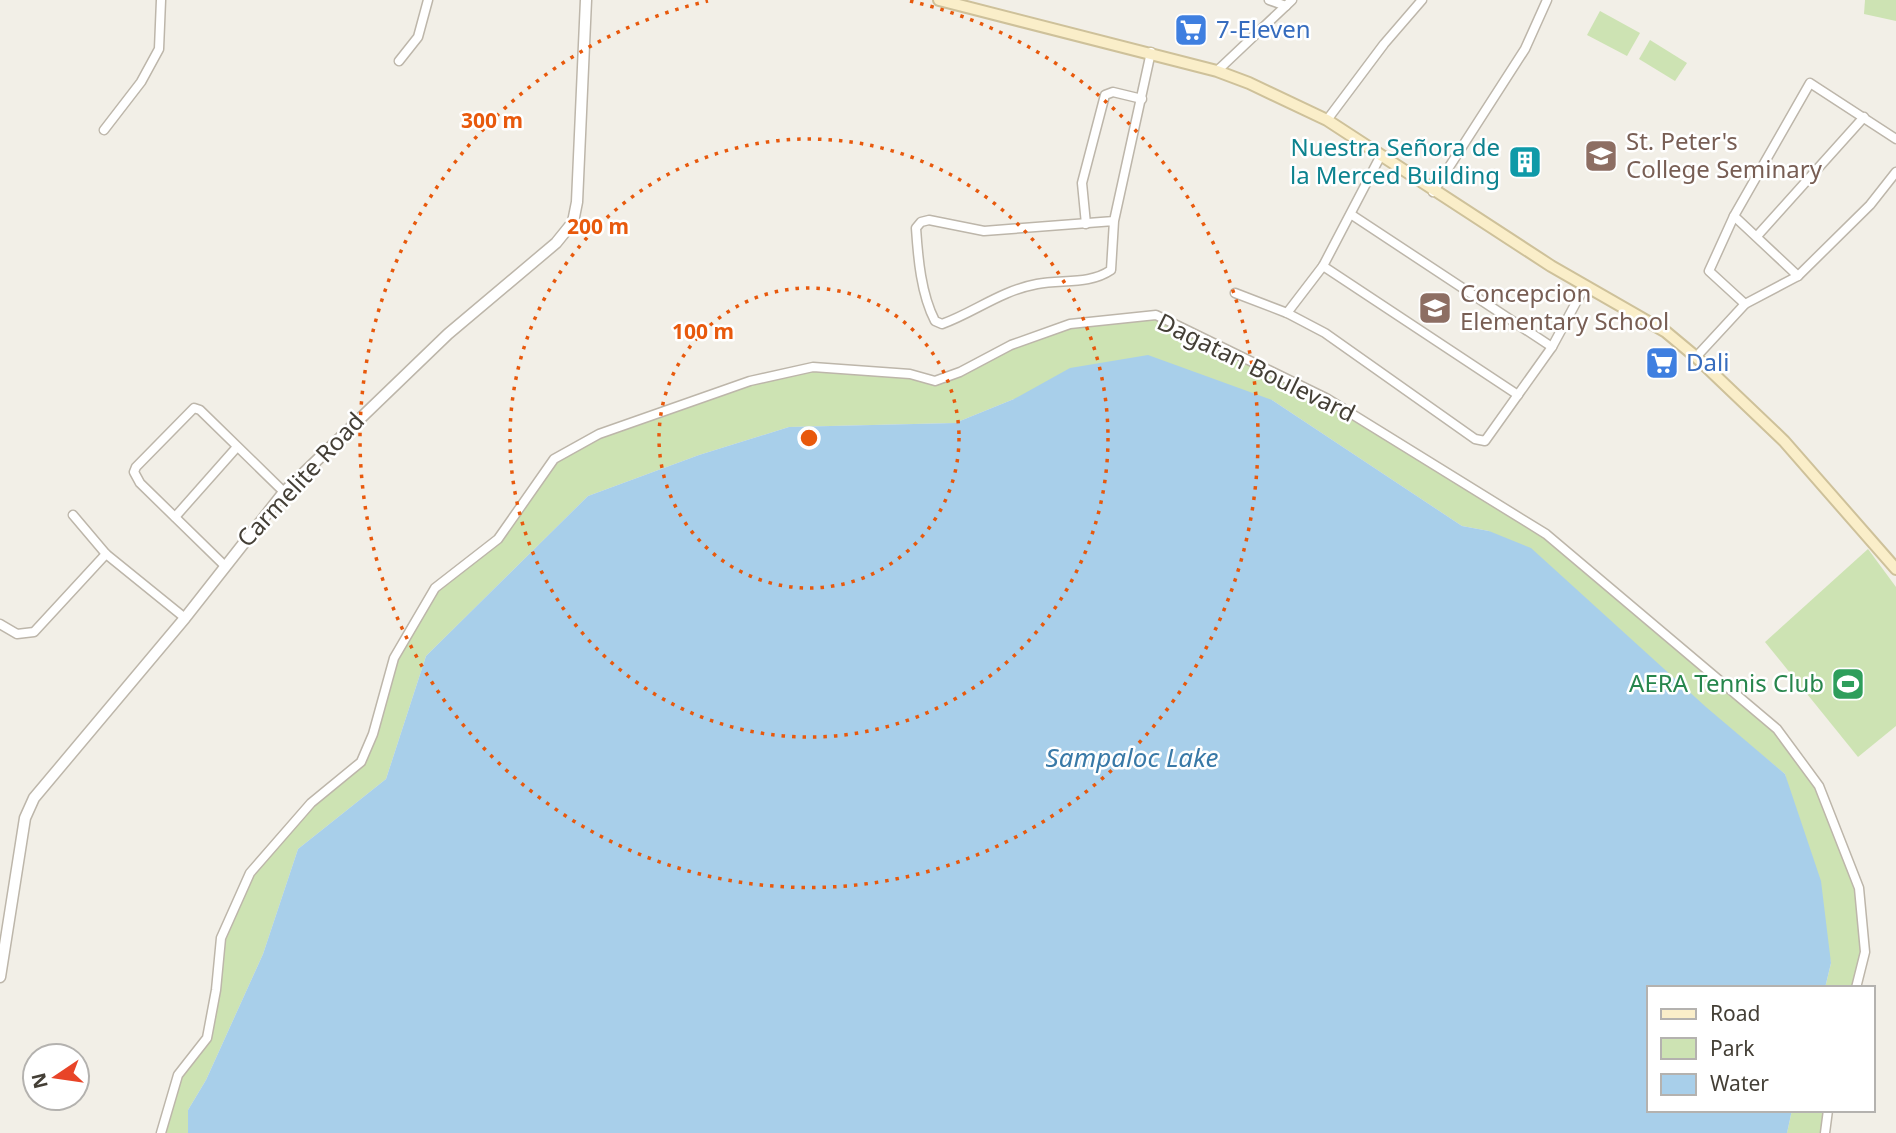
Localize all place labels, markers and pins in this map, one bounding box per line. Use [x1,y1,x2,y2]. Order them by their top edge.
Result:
supermarket icon: 7-Eleven [1172,11,1210,49]
place label: 7-Eleven [1216,12,1311,45]
place label: St. Peter's College Seminary [1626,124,1823,185]
place label: Nuestra Señora de la Merced Building [1290,130,1500,191]
school or university icon: St. Peter's College Seminary [1582,137,1620,175]
building icon: Nuestra Señora de la Merced Building [1506,143,1544,181]
place label: Concepcion Elementary School [1460,276,1669,337]
school or university icon: Concepcion Elementary School [1416,289,1454,327]
supermarket icon: Dali [1643,344,1681,382]
place label: Dali [1686,345,1729,378]
centre of rings [797,426,821,450]
sports icon: AERA Tennis Club [1829,665,1867,703]
place label: AERA Tennis Club [1629,666,1824,699]

